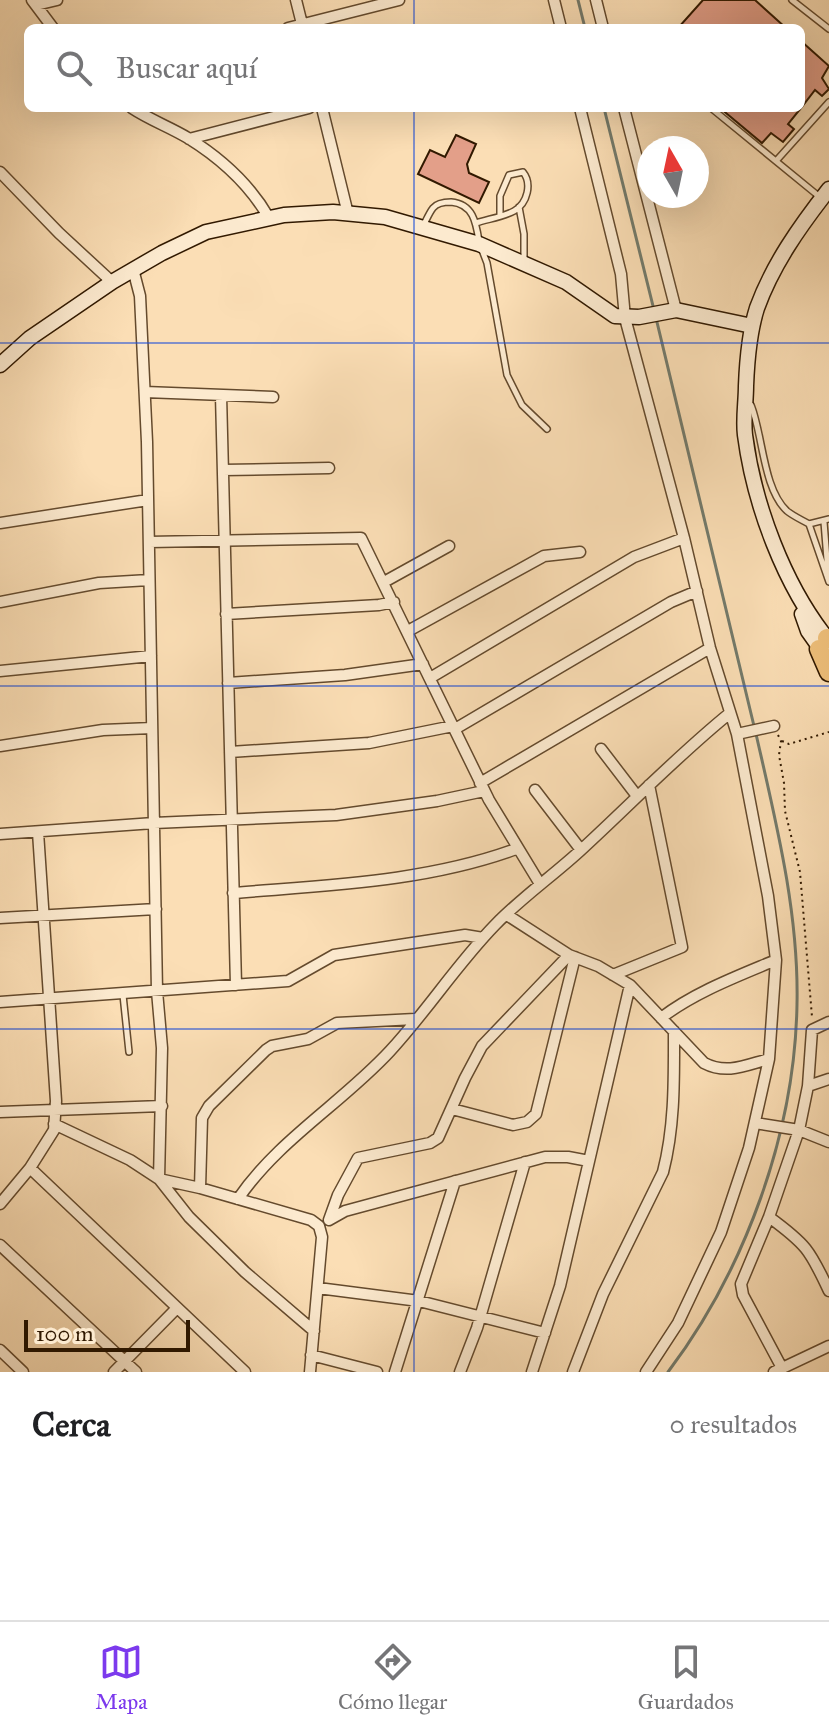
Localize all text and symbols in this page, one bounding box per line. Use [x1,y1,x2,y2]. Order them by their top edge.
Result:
search box [24,24,805,112]
icon: search [52,46,96,90]
text: Buscar aquí [116,50,257,86]
north arrow [637,136,709,208]
scale bar [24,1316,190,1352]
text: 100 m [36,1320,93,1347]
text: Cerca [32,1404,111,1445]
text: 0 resultados [670,1408,797,1440]
tab: Mapa [95,1640,148,1715]
tab: Cómo llegar [338,1640,447,1715]
tab: Guardados [638,1640,734,1715]

